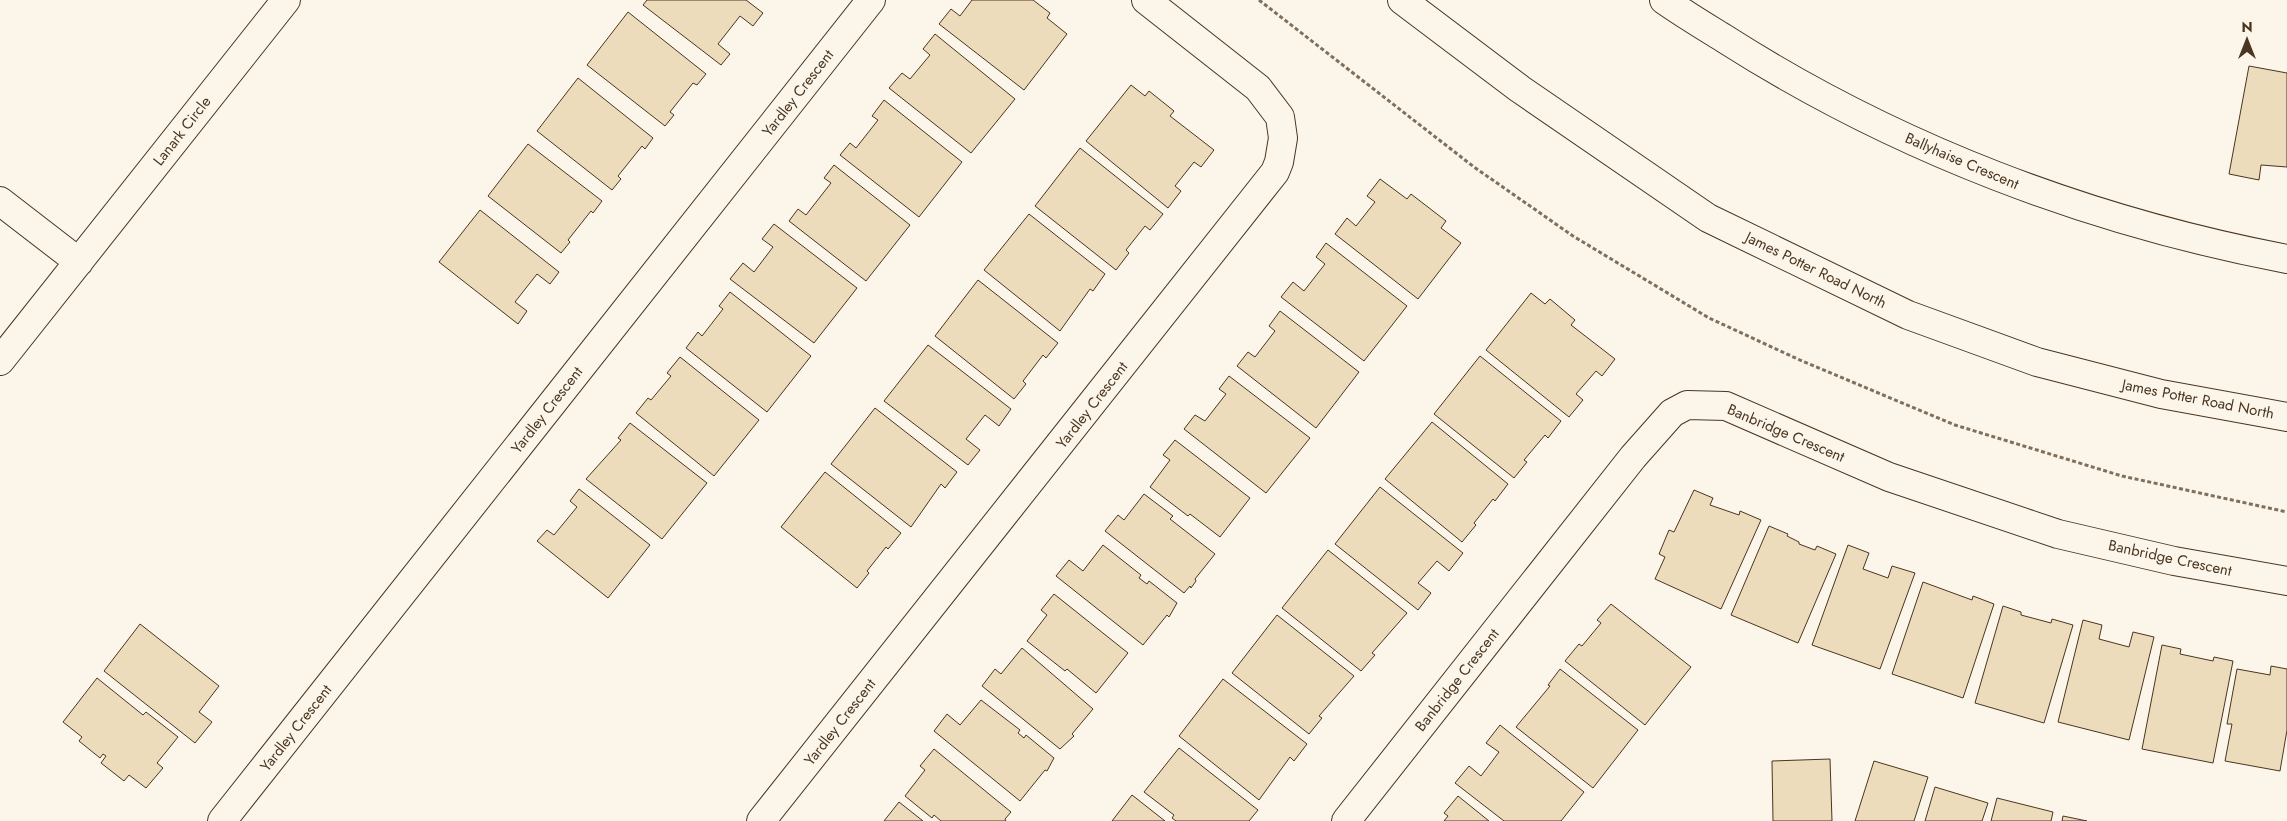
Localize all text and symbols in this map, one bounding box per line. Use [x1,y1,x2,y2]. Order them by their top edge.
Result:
north arrow [2222,15,2272,65]
text: N [2241,17,2253,37]
street label: Yardley Crescent [757,44,839,141]
street label: Lanark Circle [148,91,216,170]
street label: Ballyhaise Crescent [1902,127,2023,195]
street label: James Potter Road North [1740,225,1890,314]
street label: Yardley Crescent [1051,356,1133,453]
street label: Yardley Crescent [506,361,588,458]
street label: James Potter Road North [2118,373,2276,425]
street label: Banbridge Crescent [1724,398,1849,468]
street label: Banbridge Crescent [2106,534,2234,582]
street label: Banbridge Crescent [1410,623,1505,736]
street label: Yardley Crescent [799,673,881,770]
street label: Yardley Crescent [255,679,337,776]

